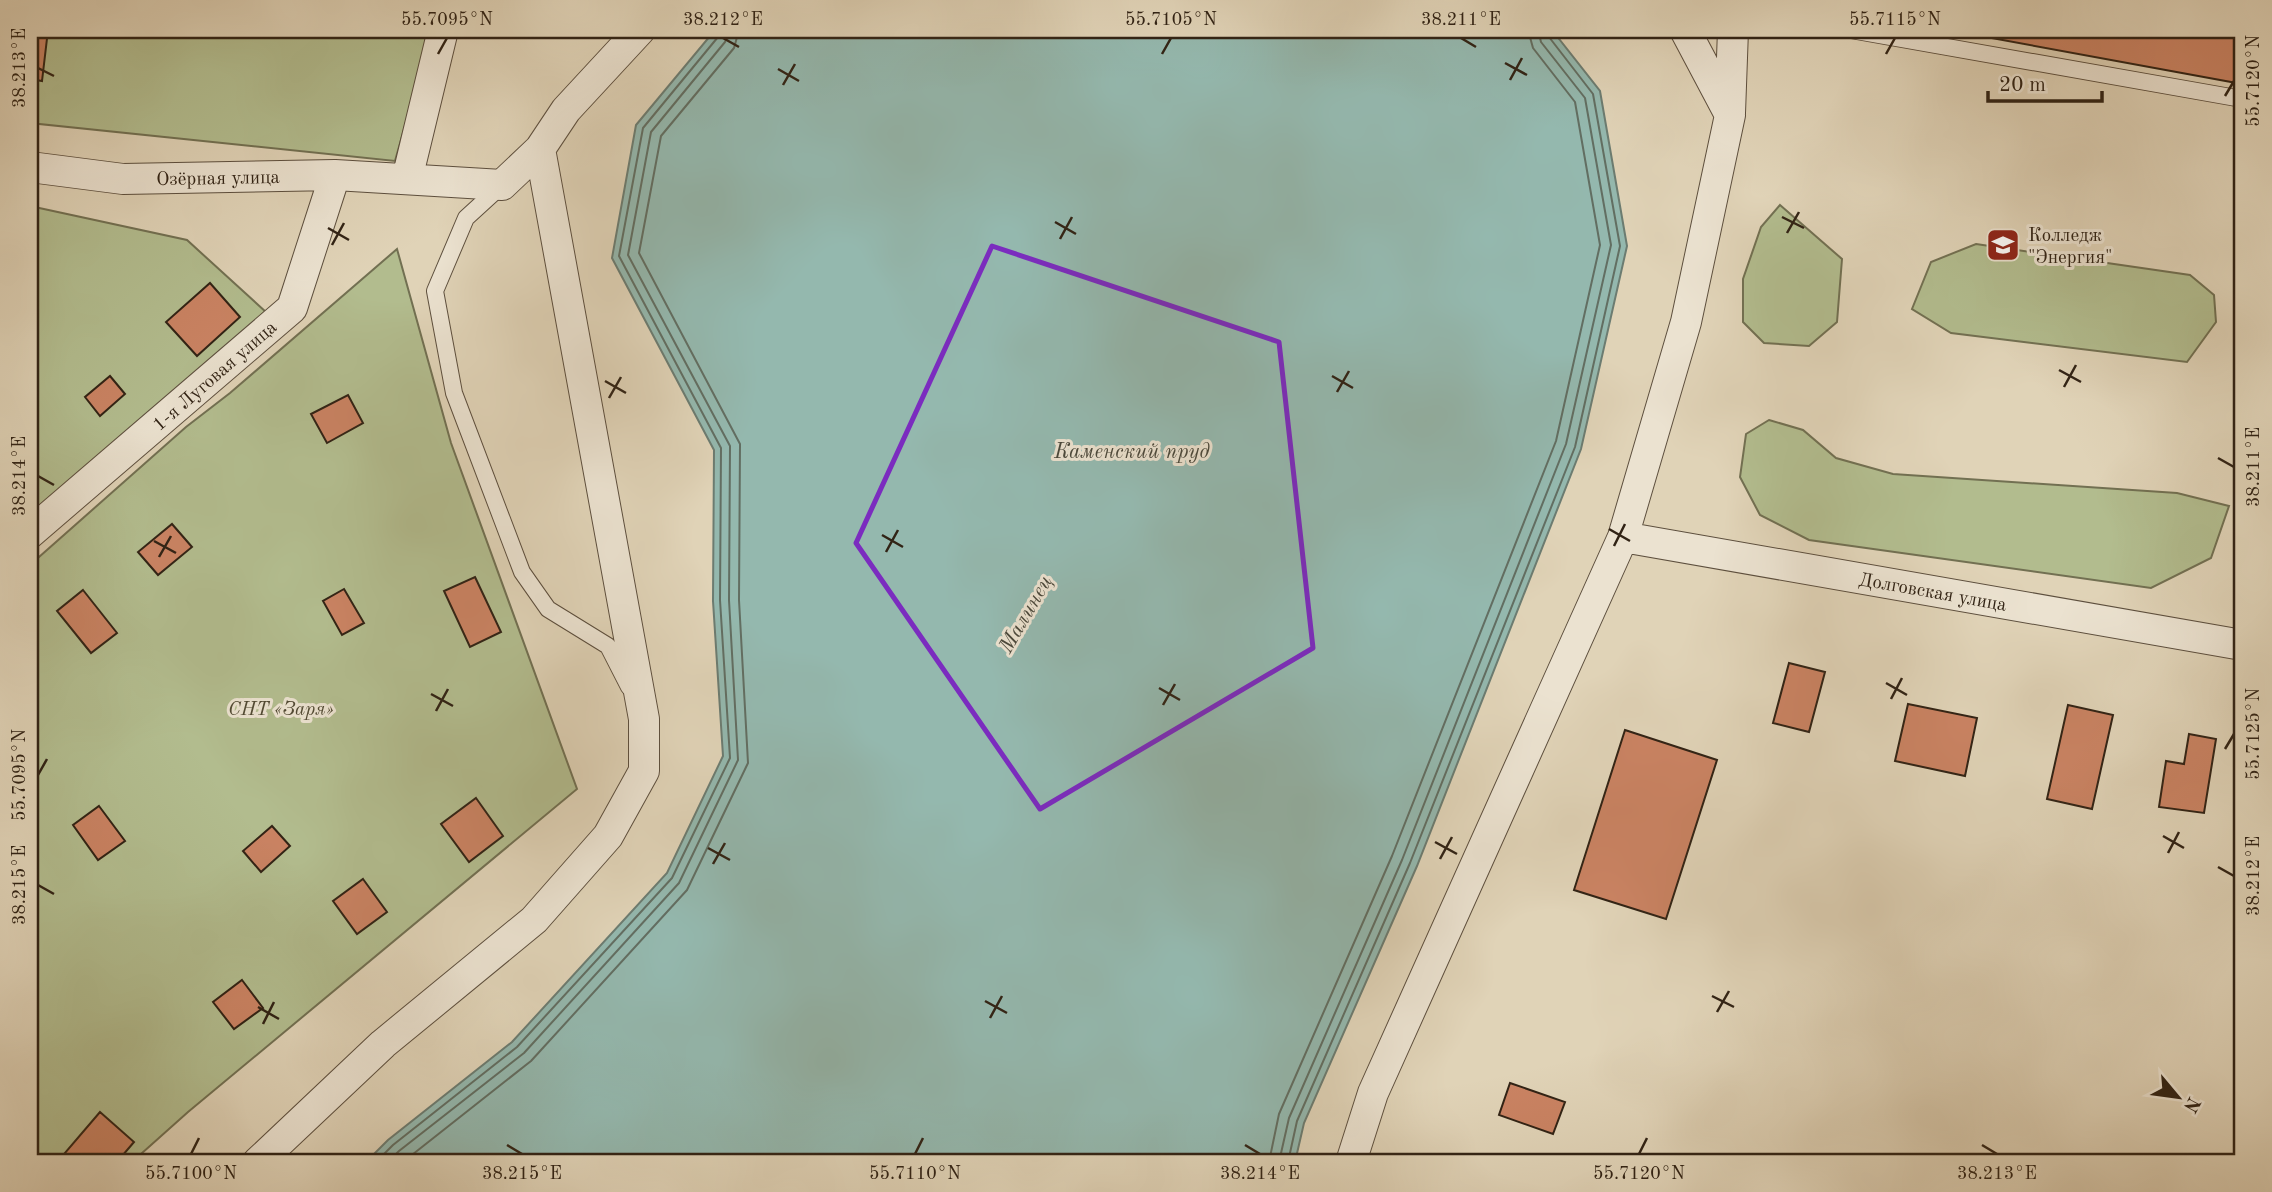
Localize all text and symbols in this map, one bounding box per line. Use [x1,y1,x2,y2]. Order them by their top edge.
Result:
text: 55.7095°N [401,11,493,29]
text: 38.212°E [683,11,763,29]
text: 55.7105°N [1125,11,1217,29]
text: 38.211°E [1421,11,1501,29]
text: 55.7115°N [1849,11,1941,29]
text: 38.213°E [11,28,29,108]
text: 55.7120°N [2245,35,2263,127]
scale bar [1988,60,2102,104]
text: 20 m [1999,75,2046,96]
street label: Озёрная улица [156,169,281,190]
school or university icon: Колледж "Энергия" [1984,226,2022,264]
place label: Колледж "Энергия" [2028,227,2113,268]
street label: 1-я Луговая улица [150,318,282,436]
text: 38.211°E [2245,427,2263,507]
text: 38.214°E [11,436,29,516]
water label: Каменский пруд [1053,442,1210,463]
street label: Долговская улица [1857,571,2009,616]
water label: Малинец [995,572,1057,658]
text: 55.7125°N [2245,688,2263,780]
park label: СНТ «Заря» [228,700,334,720]
text: 55.7095°N [11,729,29,821]
text: 38.212°E [2245,836,2263,916]
text: 38.215°E [11,845,29,925]
north arrow [2142,1062,2212,1132]
text: N [2179,1093,2203,1115]
text: 55.7100°N [145,1165,237,1183]
text: 38.215°E [482,1165,562,1183]
text: 55.7110°N [869,1165,961,1183]
text: 38.214°E [1220,1165,1300,1183]
text: 55.7120°N [1593,1165,1685,1183]
text: 38.213°E [1957,1165,2037,1183]

